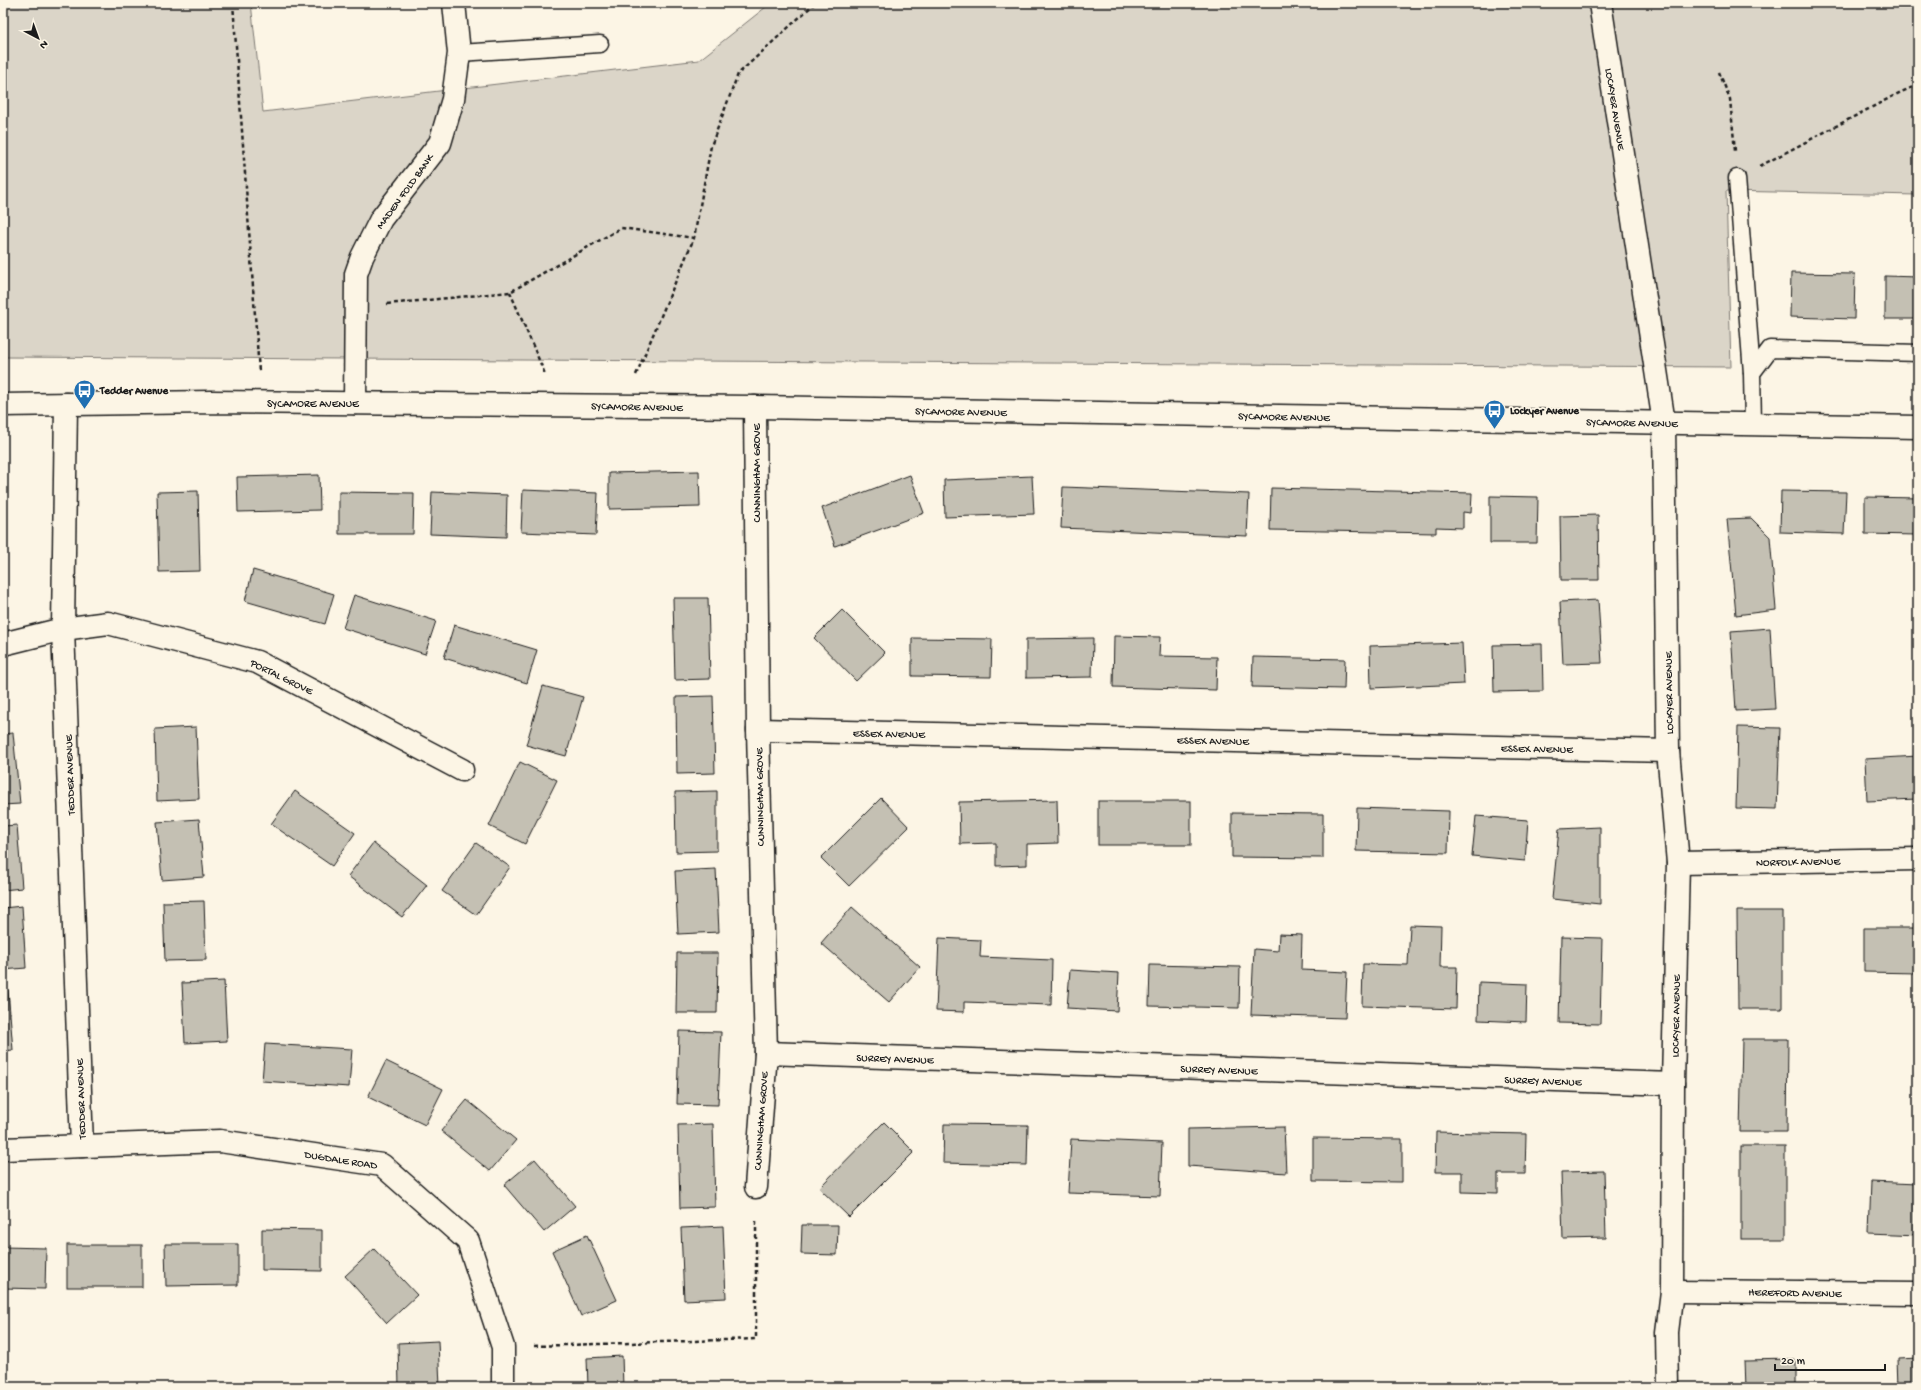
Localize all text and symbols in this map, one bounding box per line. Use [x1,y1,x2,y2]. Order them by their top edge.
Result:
north arrow [18,18,58,58]
text: N [37,37,50,51]
street label: LOCKYER AVENUE [1602,67,1627,152]
street label: MADEN FOLD BANK [375,151,438,232]
bus stop icon: Tedder Avenue [71,377,97,410]
place label: Tedder Avenue [99,386,169,398]
bus stop icon: Lockyer Avenue [1481,397,1507,430]
street label: SYCAMORE AVENUE [267,399,360,411]
street label: SYCAMORE AVENUE [591,401,684,415]
street label: SYCAMORE AVENUE [915,406,1008,420]
place label: Lockyer Avenue [1510,406,1580,418]
street label: SYCAMORE AVENUE [1238,411,1331,425]
street label: SYCAMORE AVENUE [1586,417,1679,431]
street label: CUNNINGHAM GROVE [752,422,764,522]
street label: LOCKYER AVENUE [1663,650,1677,734]
street label: PORTAL GROVE [247,657,315,699]
street label: ESSEX AVENUE [853,728,926,742]
street label: TEDDER AVENUE [64,733,78,816]
street label: ESSEX AVENUE [1177,735,1250,749]
street label: ESSEX AVENUE [1501,743,1574,757]
street label: CUNNINGHAM GROVE [754,746,768,846]
street label: NORFOLK AVENUE [1756,856,1841,870]
street label: LOCKYER AVENUE [1670,973,1684,1058]
street label: SURREY AVENUE [856,1053,935,1067]
street label: TEDDER AVENUE [75,1057,89,1140]
street label: SURREY AVENUE [1180,1064,1259,1078]
street label: CUNNINGHAM GROVE [753,1070,772,1171]
street label: SURREY AVENUE [1504,1075,1583,1089]
street label: DUGDALE ROAD [302,1149,379,1173]
street label: HEREFORD AVENUE [1748,1287,1843,1301]
scale bar [1775,1346,1885,1372]
text: 20 m [1781,1355,1806,1369]

